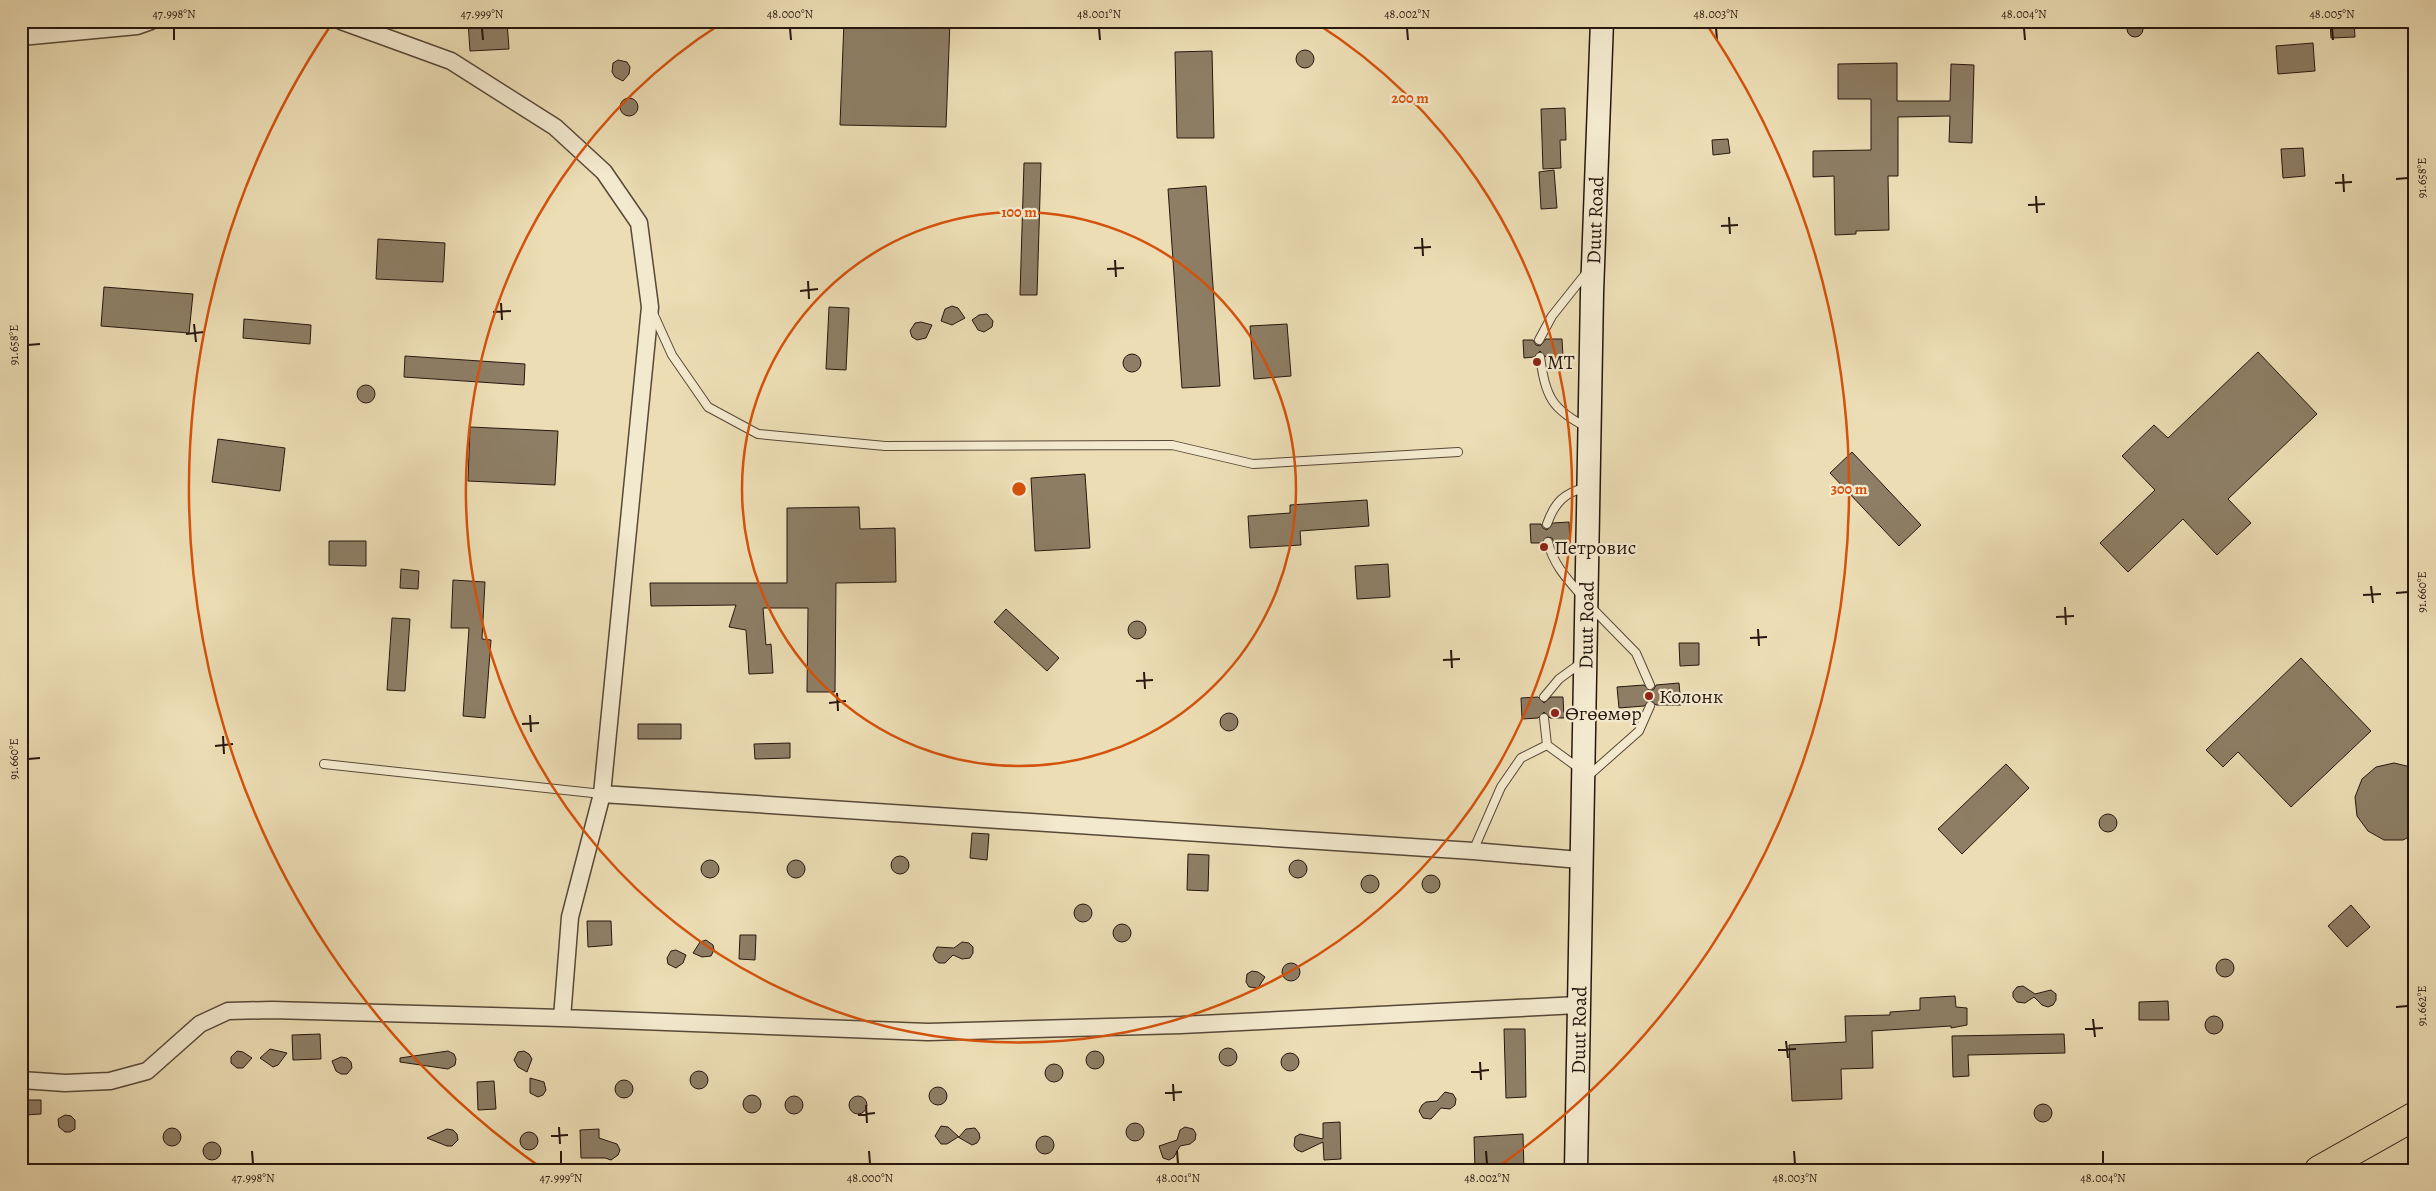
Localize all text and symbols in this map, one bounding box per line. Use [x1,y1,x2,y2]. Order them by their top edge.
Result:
text: 47.998°N [152,6,196,22]
text: 47.999°N [461,6,504,22]
text: 48.000°N [767,6,814,22]
text: 48.001°N [1077,6,1121,22]
text: 48.002°N [1384,6,1430,22]
text: 48.003°N [1694,6,1739,22]
text: 48.004°N [2001,6,2047,22]
text: 48.005°N [2309,6,2355,22]
text: 200 m [1391,88,1429,108]
text: 91.658°E [2414,158,2430,198]
street label: Duut Road [1580,175,1610,265]
text: 100 m [1001,202,1037,222]
text: 91.658°E [6,325,22,365]
place label: MT [1547,349,1575,376]
marker: MT [1531,356,1543,368]
text: 300 m [1831,479,1868,499]
centre of rings [1010,480,1028,498]
place label: Петровиc [1554,534,1636,561]
marker: Петровиc [1538,541,1550,553]
text: 91.660°E [2414,571,2430,613]
street label: Duut Road [1572,581,1600,669]
place label: Колонк [1659,683,1723,710]
marker: Колонк [1643,690,1655,702]
place label: Өгөөмөр [1565,700,1642,727]
marker: Өгөөмөр [1549,707,1561,719]
text: 91.660°E [6,738,22,780]
street label: Duut Road [1564,986,1593,1074]
text: 91.662°E [2414,986,2430,1026]
text: 47.998°N [231,1170,275,1186]
text: 47.999°N [540,1170,583,1186]
text: 48.000°N [847,1170,894,1186]
text: 48.001°N [1156,1170,1200,1186]
text: 48.002°N [1464,1170,1510,1186]
text: 48.003°N [1773,1170,1818,1186]
text: 48.004°N [2080,1170,2126,1186]

